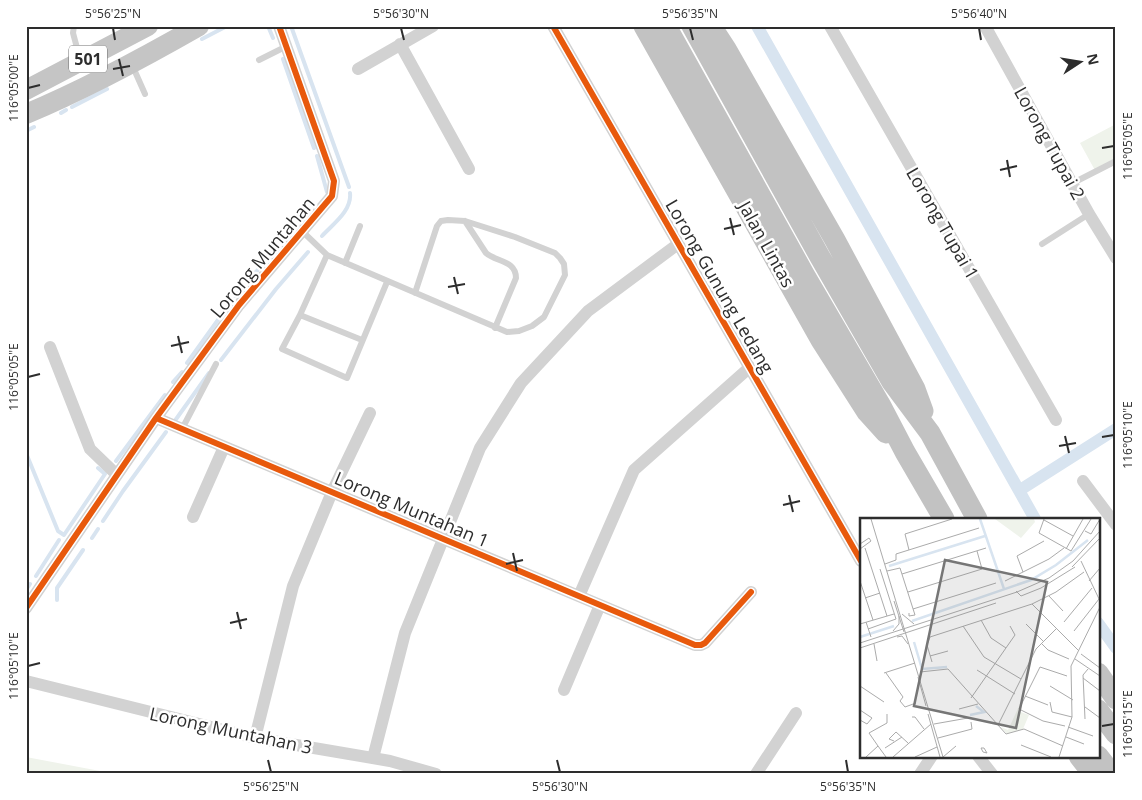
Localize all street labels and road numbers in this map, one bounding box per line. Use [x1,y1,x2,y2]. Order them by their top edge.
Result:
road number: 501 [69,46,107,72]
street label: Lorong Tupai 2 [1009,82,1091,204]
street label: Lorong Tupai 1 [901,163,985,283]
street label: Lorong Muntahan [204,192,320,322]
street label: Lorong Gunung Ledang [660,195,780,377]
street label: Jalan Lintas [732,195,801,291]
street label: Lorong Muntahan 1 [331,466,493,552]
street label: Lorong Muntahan 3 [147,701,315,759]

